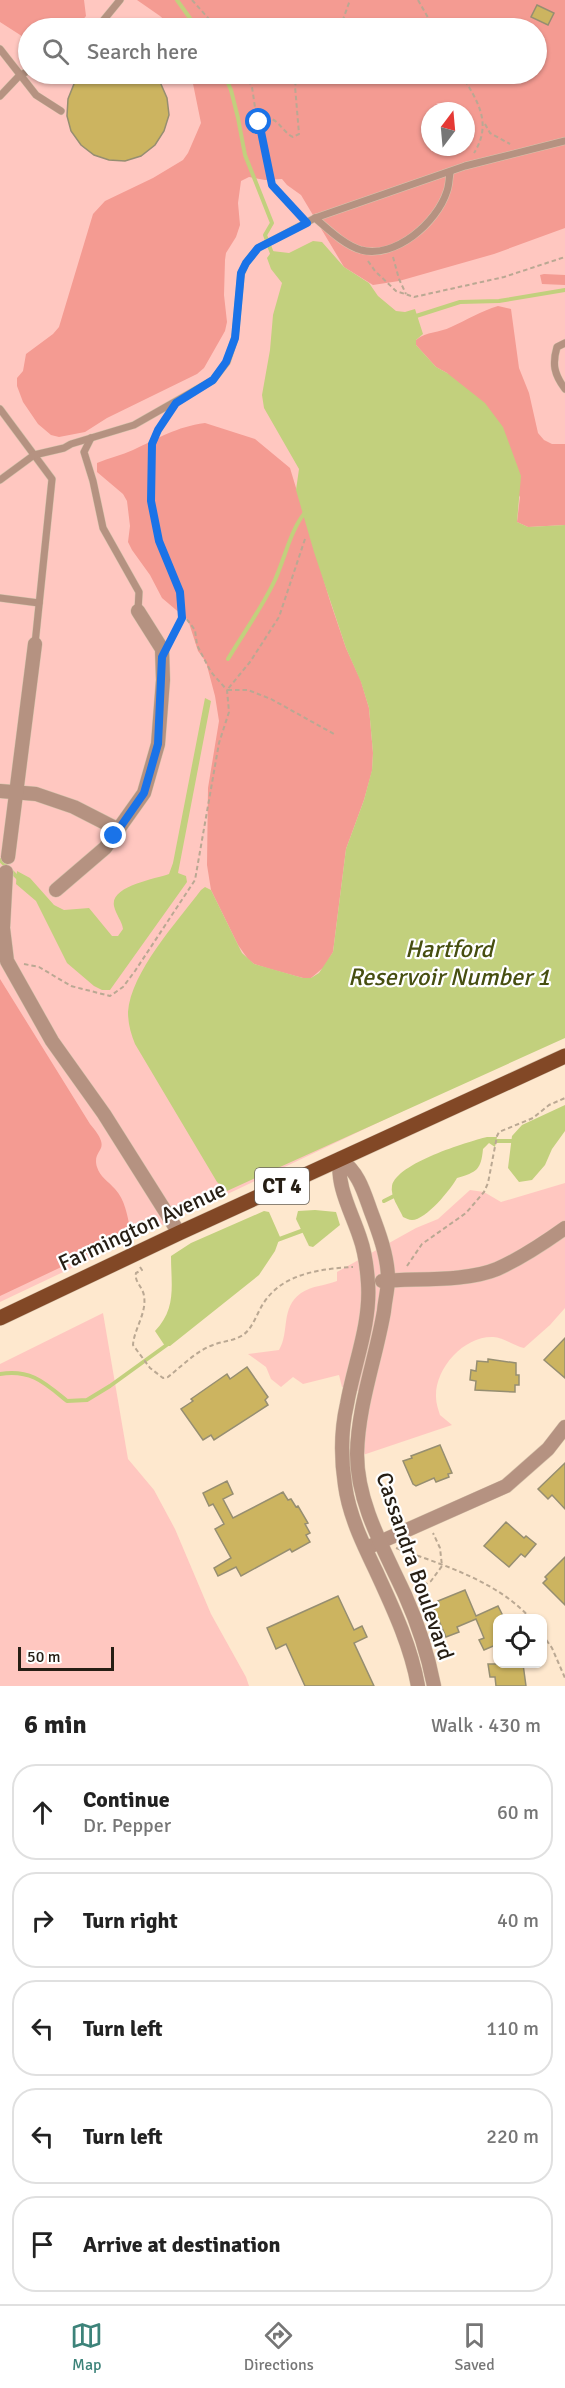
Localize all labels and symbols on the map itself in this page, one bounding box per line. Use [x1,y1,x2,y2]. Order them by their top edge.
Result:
north arrow [421,102,475,156]
route start [245,108,271,134]
route end [100,822,126,848]
water label: Hartford Reservoir Number 1 [348,934,550,992]
road number: CT 4 [255,1168,309,1204]
street label: Farmington Avenue [54,1175,230,1277]
street label: Cassandra Boulevard [370,1469,460,1663]
scale bar [18,1644,114,1672]

